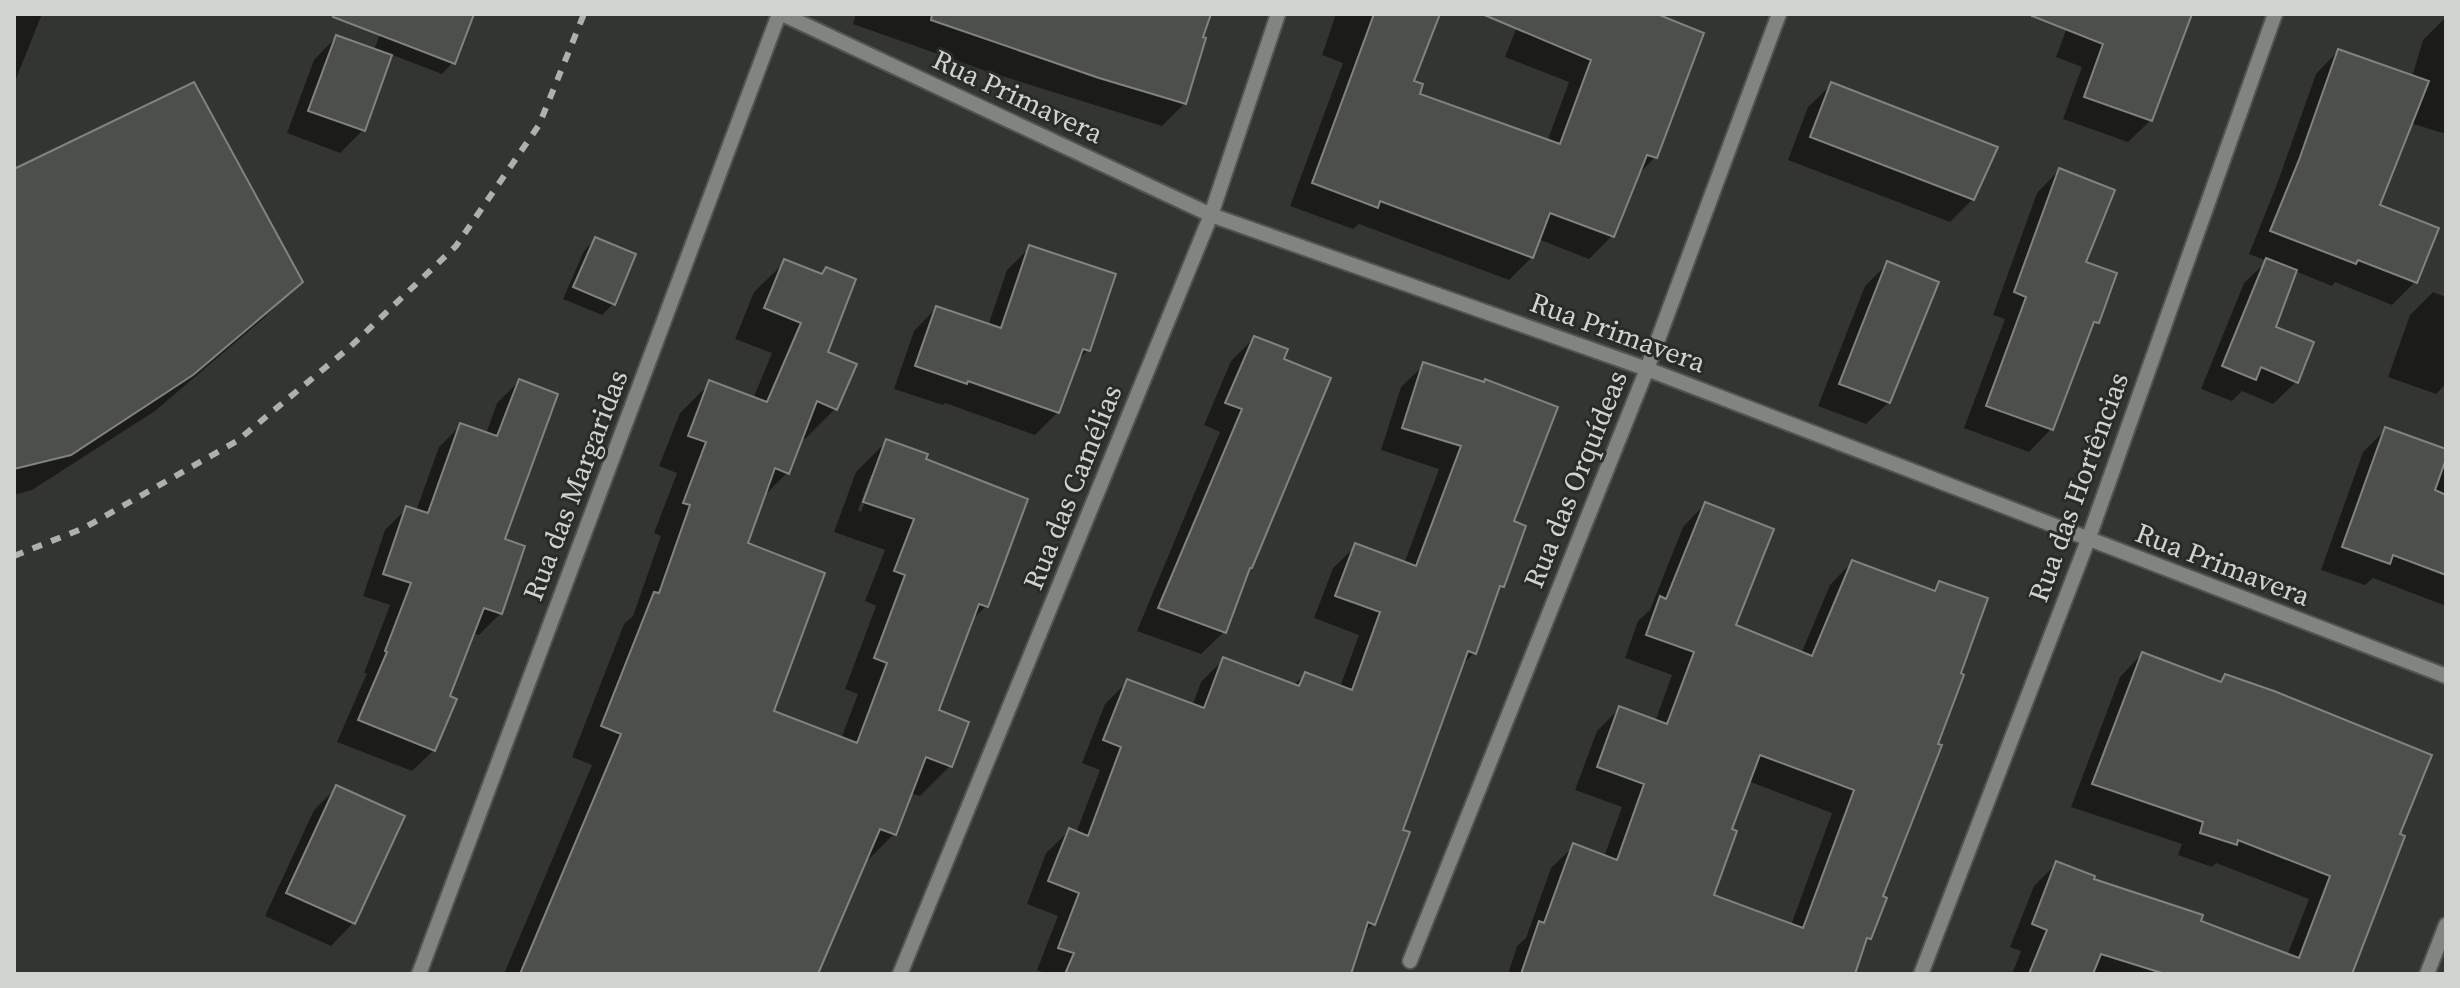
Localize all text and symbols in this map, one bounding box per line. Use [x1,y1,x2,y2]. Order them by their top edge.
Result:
street label: Rua Primavera [927,40,1110,152]
street label: Rua Primavera [1525,283,1712,382]
street label: Rua das Margaridas [514,364,636,606]
street label: Rua das Orquídeas [1514,365,1636,593]
street label: Rua das Hortências [2019,367,2137,607]
street label: Rua das Camélias [1014,379,1130,595]
street label: Rua Primavera [2130,513,2316,615]

